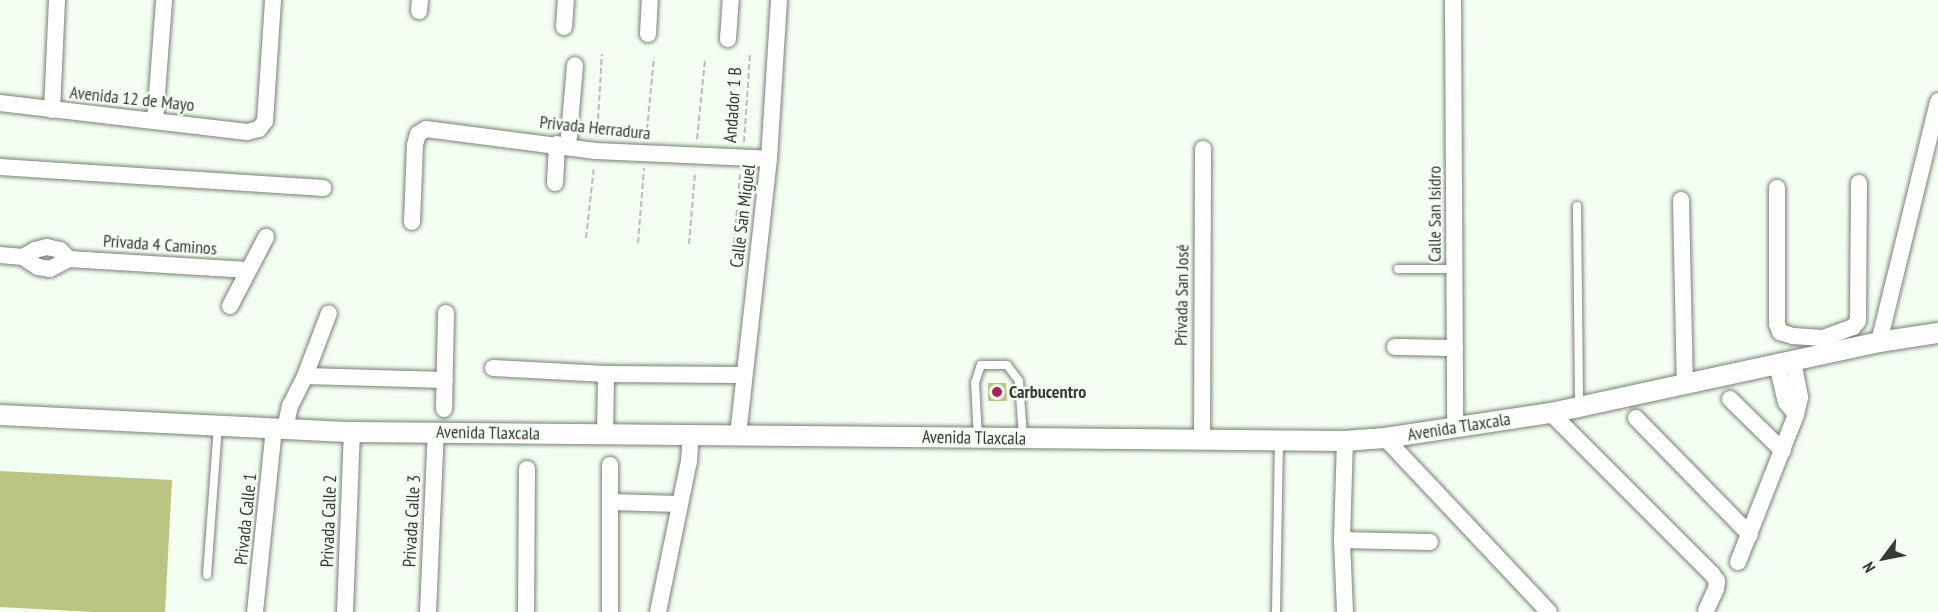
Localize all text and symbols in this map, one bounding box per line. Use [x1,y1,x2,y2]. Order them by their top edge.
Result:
street label: Andador 1 B [720,66,746,144]
street label: Avenida 12 de Mayo [69,82,195,116]
street label: Privada Herradura [539,111,651,145]
street label: Calle San Miguel [726,163,760,269]
street label: Calle San Isidro [1424,166,1446,262]
street label: Privada 4 Caminos [102,230,218,260]
street label: Privada San José [1170,244,1194,346]
place label: Carbucentro [1009,381,1086,403]
marker: Carbucentro [990,385,1004,399]
street label: Avenida Tlaxcala [1406,408,1512,446]
street label: Avenida Tlaxcala [436,421,540,445]
street label: Avenida Tlaxcala [922,426,1026,450]
street label: Privada Calle 1 [230,472,262,566]
street label: Privada Calle 2 [317,474,341,568]
street label: Privada Calle 3 [399,474,425,568]
north arrow [1854,528,1914,588]
text: N [1858,559,1880,577]

